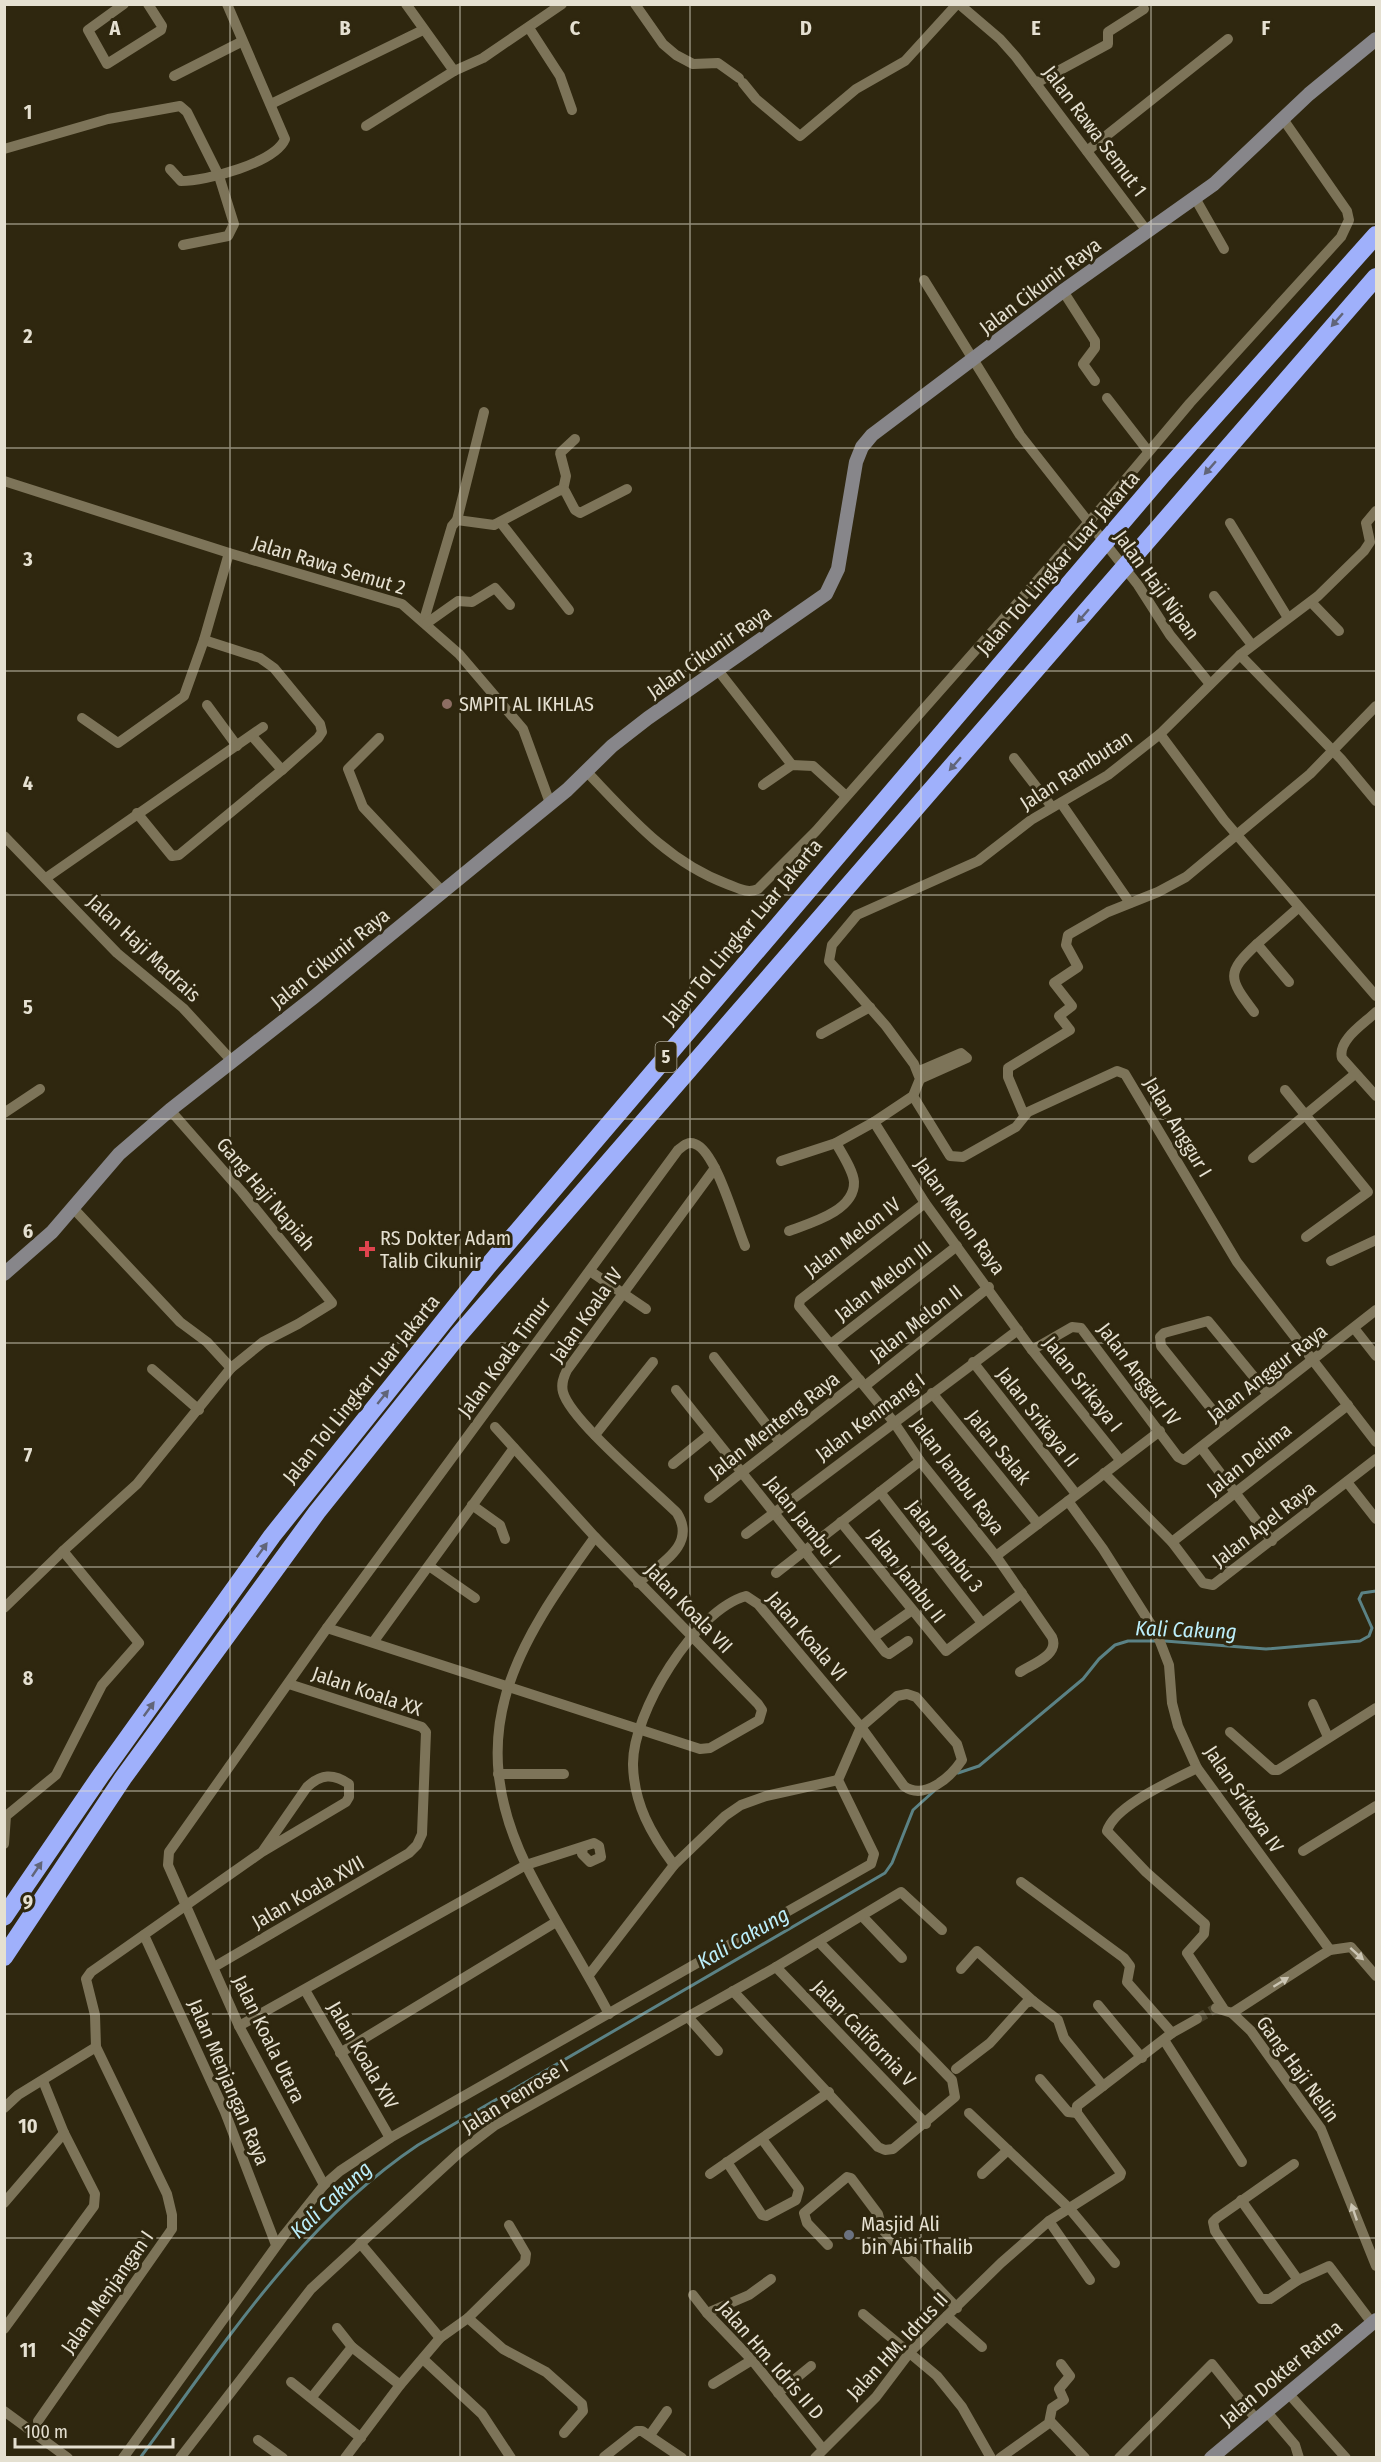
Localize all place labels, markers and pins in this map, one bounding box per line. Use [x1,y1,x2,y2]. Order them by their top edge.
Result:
place label: SMPIT AL IKHLAS [459,692,594,716]
marker: SMPIT AL IKHLAS [440,697,454,711]
place label: RS Dokter Adam Talib Cikunir [380,1226,511,1273]
marker: RS Dokter Adam Talib Cikunir [358,1240,376,1258]
place label: Masjid Ali bin Abi Thalib [861,2212,973,2259]
marker: Masjid Ali bin Abi Thalib [842,2228,856,2242]

